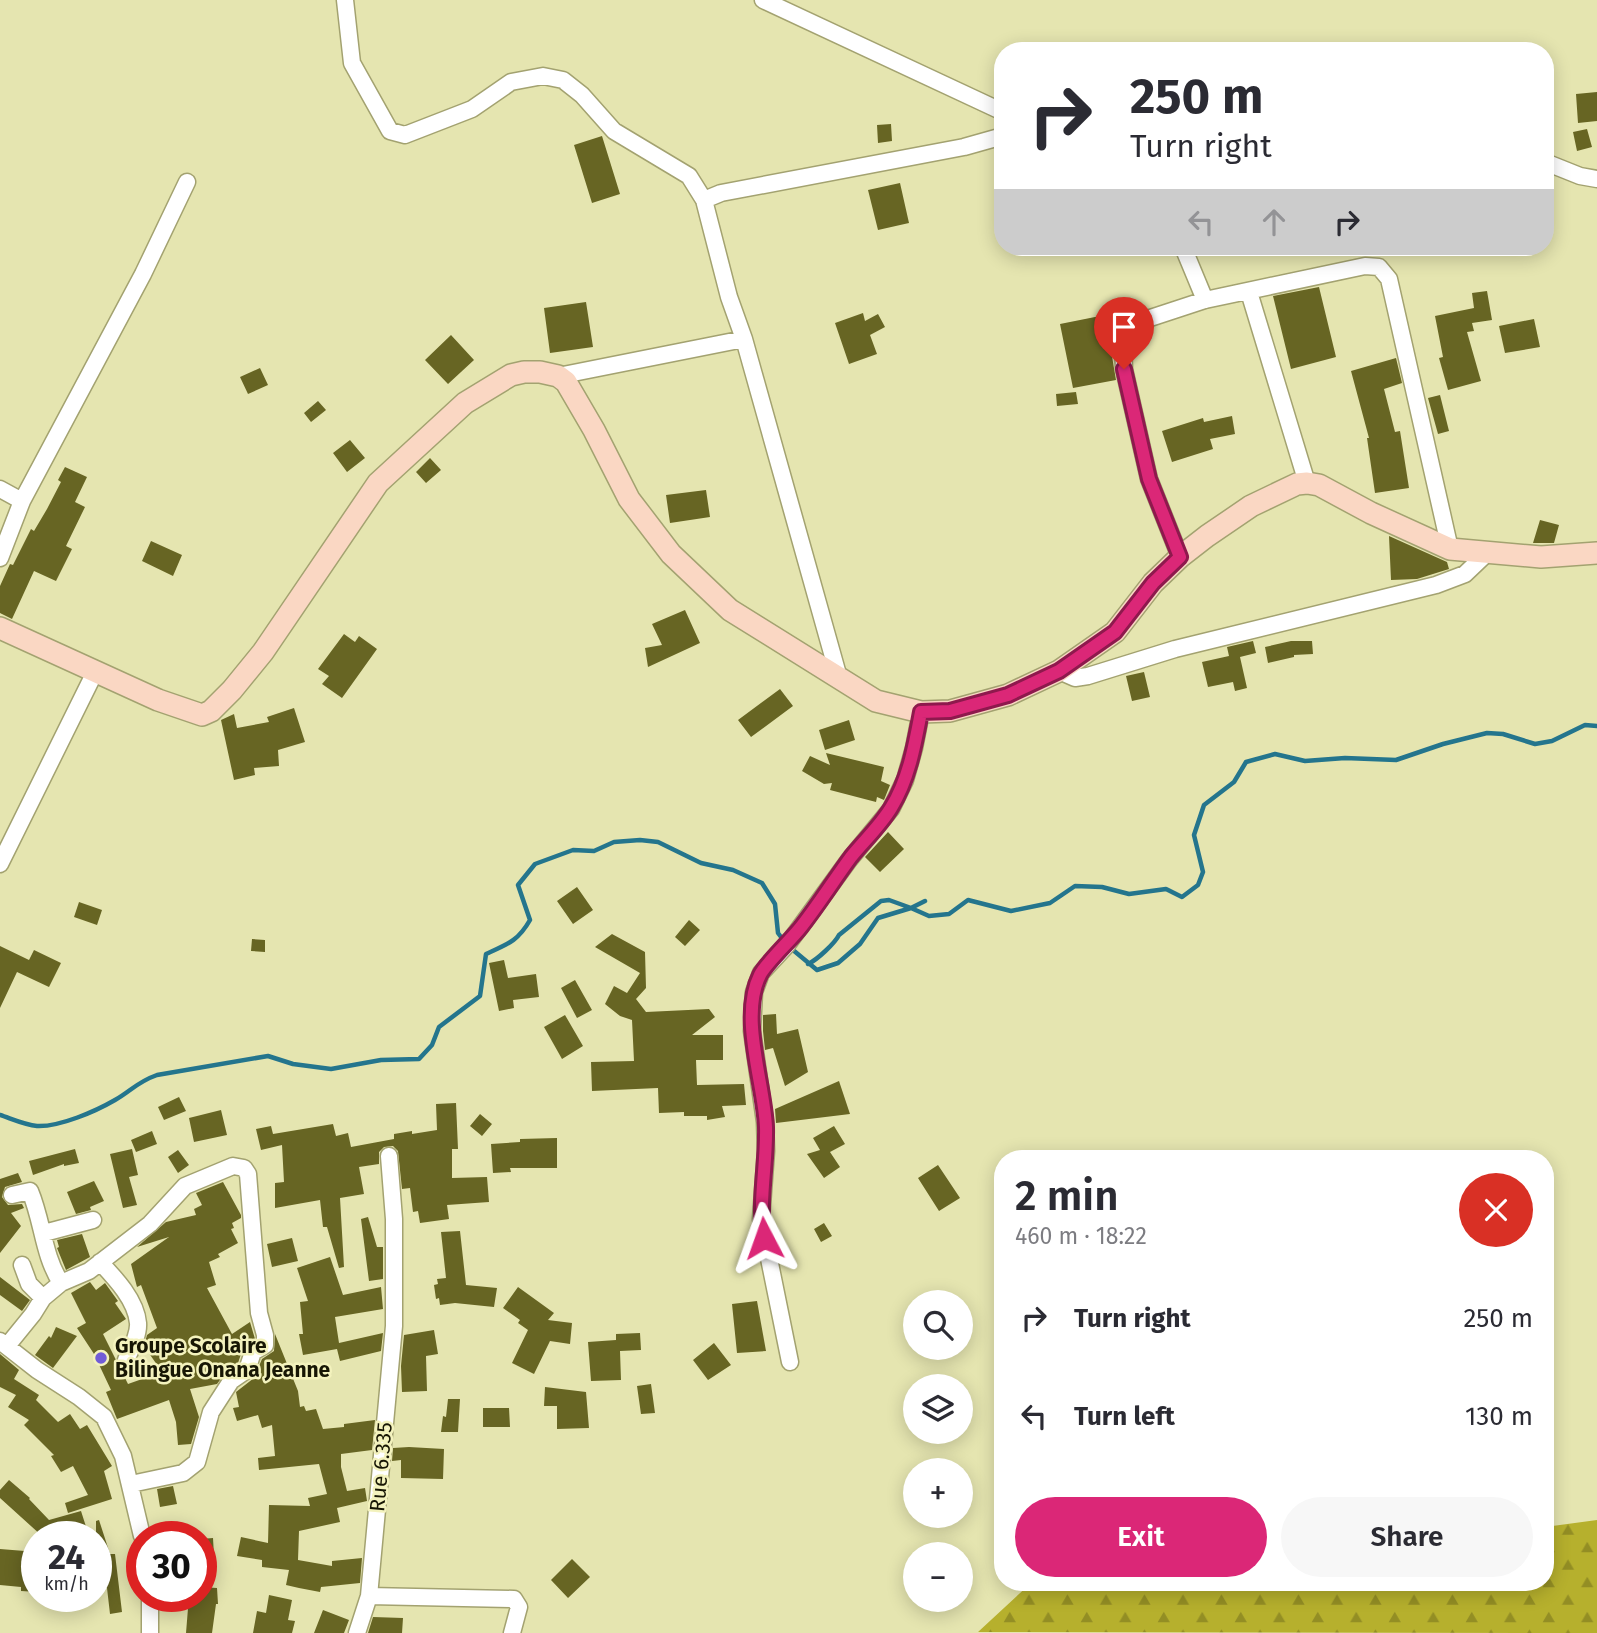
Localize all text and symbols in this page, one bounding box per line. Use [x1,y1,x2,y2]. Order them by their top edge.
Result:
text: 250 m [1130,67,1263,126]
icon: right [1015,70,1106,161]
text: Turn right [1130,127,1272,165]
icon: left [1182,203,1220,241]
icon: ahead [1255,203,1293,241]
icon: right [1328,203,1366,241]
pin [1094,297,1154,369]
icon: arrive [1105,308,1143,346]
text: 2 min [1015,1171,1119,1221]
button: close [1459,1173,1533,1247]
position arrow [727,1201,801,1275]
text: 460 m · 18:22 [1015,1222,1147,1250]
map controls [903,1290,973,1612]
button: search [903,1290,973,1360]
icon: right [1015,1299,1053,1337]
text: Turn right [1074,1303,1191,1334]
text: 250 m [1463,1303,1533,1334]
place label: Groupe Scolaire Bilingue Onana Jeanne [115,1333,331,1383]
marker: Groupe Scolaire Bilingue Onana Jeanne [93,1350,109,1366]
button: layers [903,1374,973,1444]
icon: left [1015,1397,1053,1435]
text: Turn left [1074,1401,1175,1432]
text: 130 m [1465,1401,1533,1432]
street label: Rue 6.335 [364,1421,398,1513]
button: + [903,1458,973,1528]
button: Exit [1015,1497,1267,1577]
button: Share [1281,1497,1533,1577]
speed limit sign: 30 [126,1521,217,1612]
text: 24 [48,1536,85,1578]
button: − [903,1542,973,1612]
text: km/h [44,1573,89,1595]

